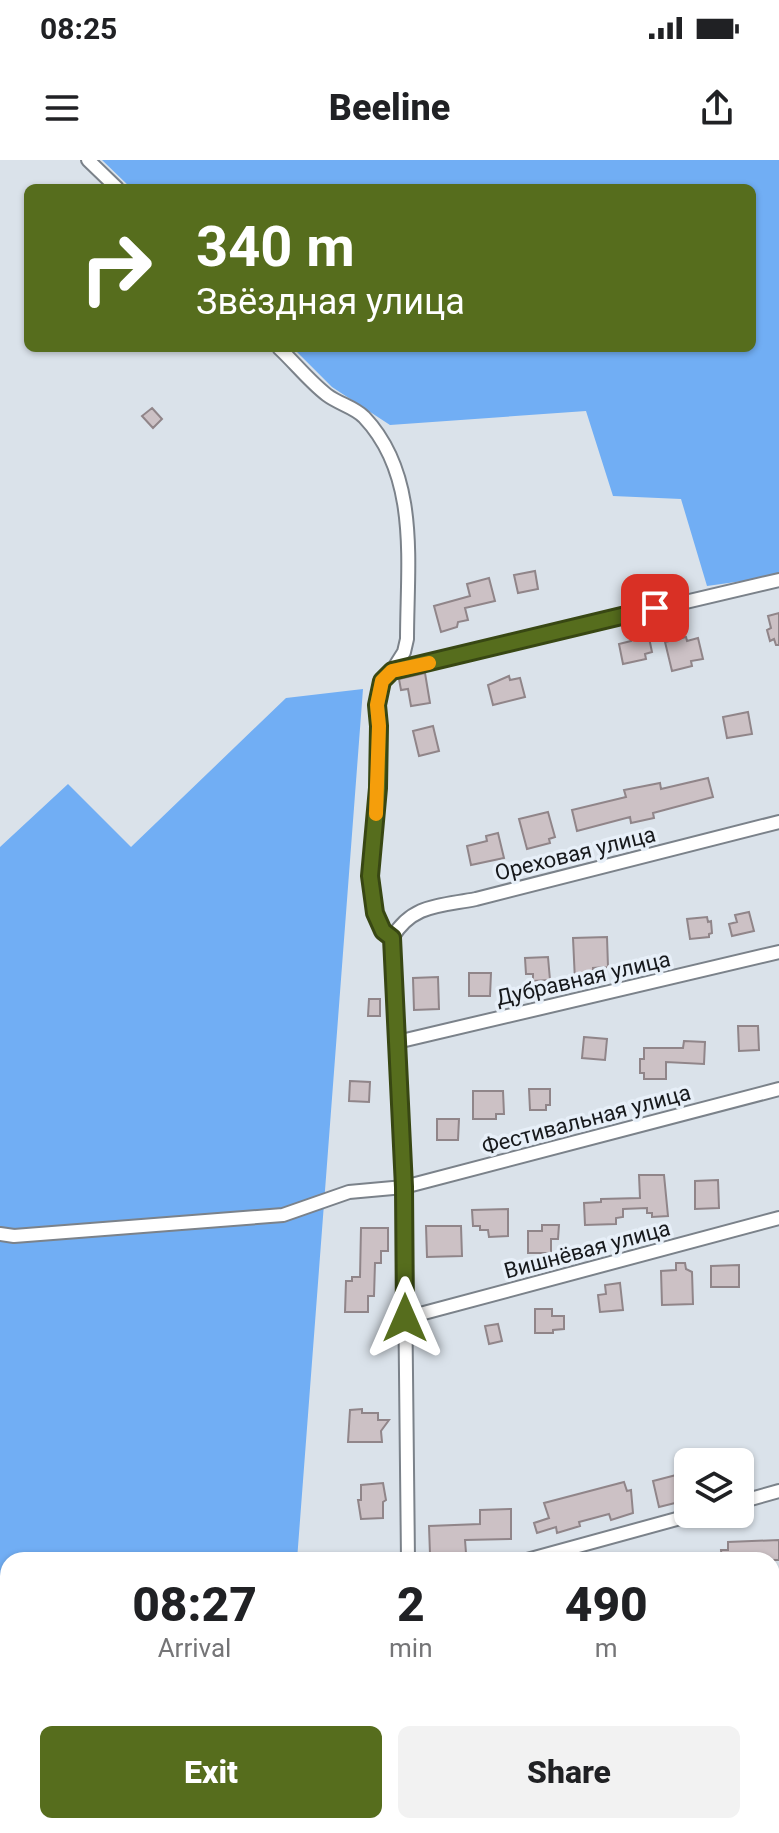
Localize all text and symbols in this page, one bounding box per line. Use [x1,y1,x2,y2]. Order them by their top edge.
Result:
text: 08:25 [40,11,117,46]
icon: menu [40,86,84,130]
icon: share [695,86,739,130]
text: Beeline [329,87,450,129]
text: 340 m [196,214,355,280]
icon: right [64,216,168,320]
text: Звёздная улица [196,281,465,323]
pin [621,574,689,642]
icon: arrive [633,586,677,630]
street label: Ореховая улица [492,821,658,886]
street label: Дубравная улица [493,946,673,1011]
street label: Фестивальная улица [479,1080,693,1159]
street label: Вишнёвая улица [501,1215,673,1284]
position arrow [363,1276,447,1360]
map controls [674,1448,754,1528]
button: layers [674,1448,754,1528]
text: 08:27 [132,1576,257,1633]
text: 2 [397,1576,425,1633]
text: 490 [565,1576,648,1633]
text: Arrival [158,1633,231,1663]
text: min [389,1633,433,1663]
text: m [595,1633,618,1663]
button: Exit [40,1726,382,1818]
button: Share [398,1726,740,1818]

